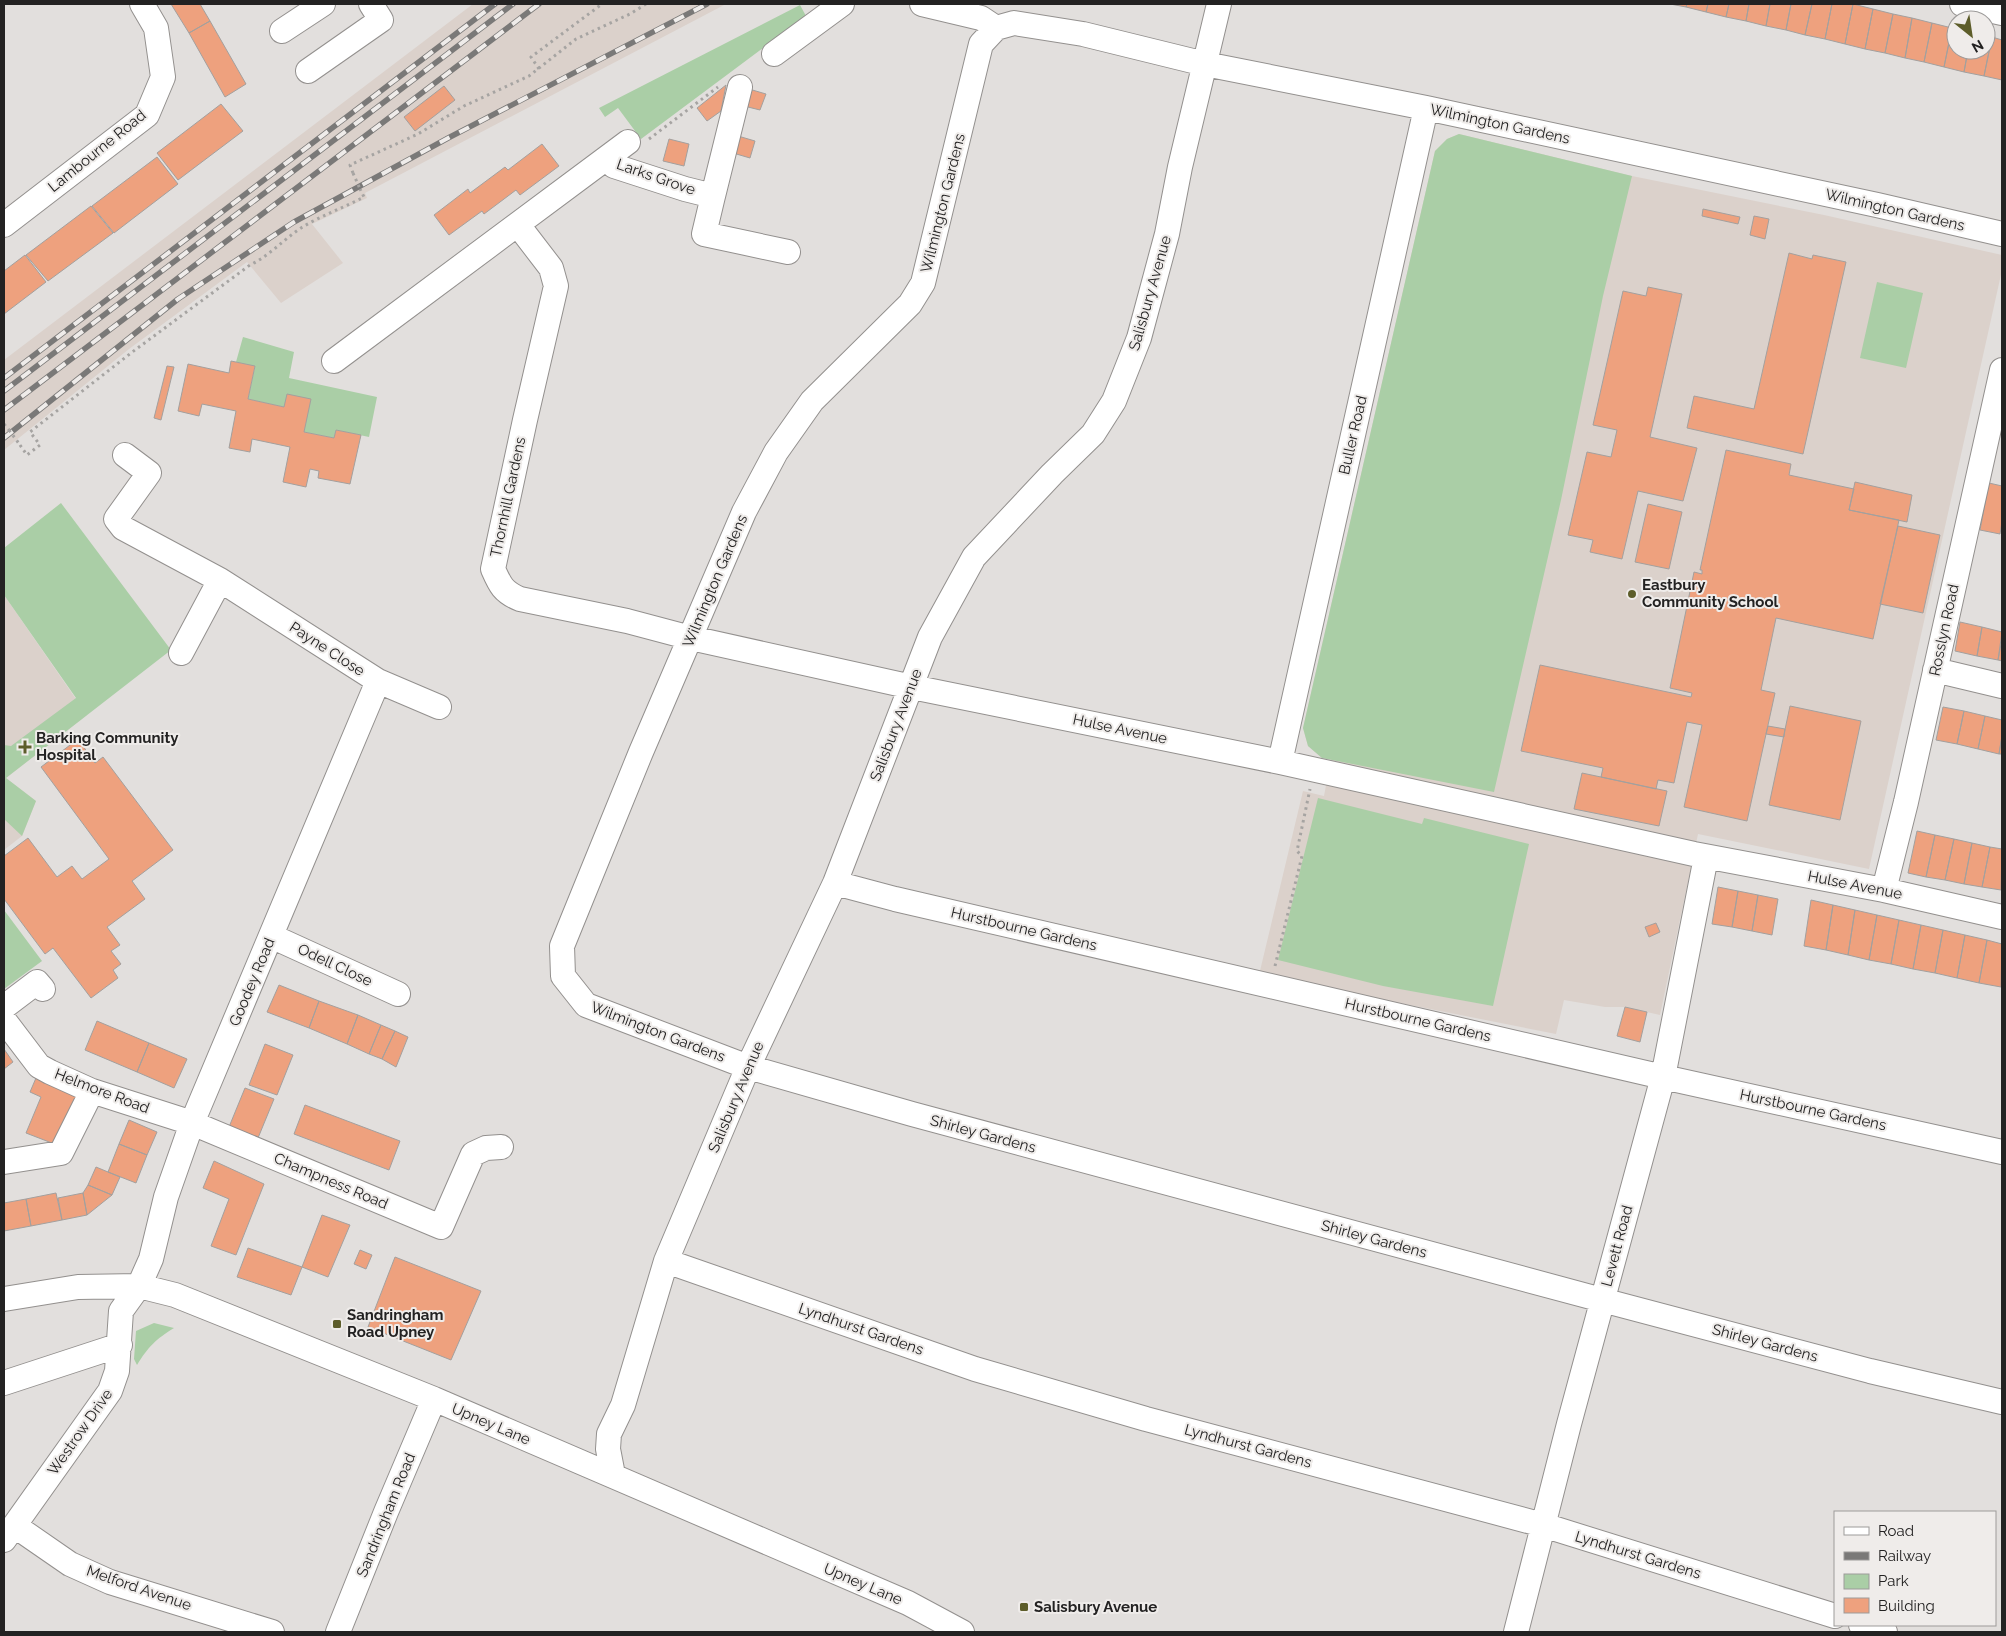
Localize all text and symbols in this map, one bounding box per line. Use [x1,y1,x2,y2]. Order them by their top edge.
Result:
north arrow [1946,10,1996,60]
text: N [1969,37,1986,56]
street label: Wilmington Gardens [1428,100,1572,148]
street label: Lambourne Road [45,106,149,196]
street label: Wilmington Gardens [917,132,969,274]
street label: Larks Grove [614,155,698,199]
street label: Wilmington Gardens [1823,185,1967,235]
street label: Salisbury Avenue [1125,233,1175,353]
street label: Buller Road [1335,394,1371,476]
street label: Thornhill Gardens [486,435,530,559]
street label: Wilmington Gardens [679,512,751,650]
place label: Eastbury Community School [1642,576,1779,611]
street label: Rosslyn Road [1925,582,1963,678]
marker: Eastbury Community School [1626,588,1638,600]
street label: Payne Close [286,618,368,680]
street label: Salisbury Avenue [866,666,926,784]
street label: Hulse Avenue [1071,710,1169,748]
place label: Barking Community Hospital [36,729,179,764]
marker: Barking Community Hospital [18,740,32,754]
street label: Hulse Avenue [1806,867,1904,903]
street label: Hurstbourne Gardens [949,903,1099,955]
street label: Goodey Road [225,935,279,1029]
street label: Odell Close [295,940,375,990]
street label: Hurstbourne Gardens [1343,994,1493,1046]
street label: Wilmington Gardens [588,998,728,1066]
street label: Salisbury Avenue [704,1039,768,1155]
street label: Helmore Road [52,1065,152,1117]
street label: Hurstbourne Gardens [1738,1086,1888,1134]
street label: Shirley Gardens [928,1111,1038,1157]
street label: Champness Road [271,1149,391,1213]
street label: Levett Road [1598,1203,1636,1289]
street label: Shirley Gardens [1319,1216,1429,1262]
street label: Lyndhurst Gardens [796,1299,926,1359]
place label: Sandringham Road Upney [347,1306,443,1341]
marker: Sandringham Road Upney [331,1318,343,1330]
street label: Shirley Gardens [1710,1320,1820,1366]
street label: Westrow Drive [44,1385,116,1478]
street label: Upney Lane [449,1399,533,1449]
street label: Lyndhurst Gardens [1182,1420,1314,1472]
street label: Sandringham Road [353,1450,419,1580]
legend [1834,1511,1996,1626]
text: Road [1878,1522,1914,1540]
street label: Lyndhurst Gardens [1573,1527,1703,1583]
text: Railway [1878,1547,1931,1565]
street label: Upney Lane [821,1559,905,1609]
street label: Melford Avenue [84,1562,194,1614]
text: Park [1878,1572,1909,1590]
text: Building [1878,1597,1935,1615]
place label: Salisbury Avenue [1034,1598,1157,1616]
marker: Salisbury Avenue [1018,1601,1030,1613]

